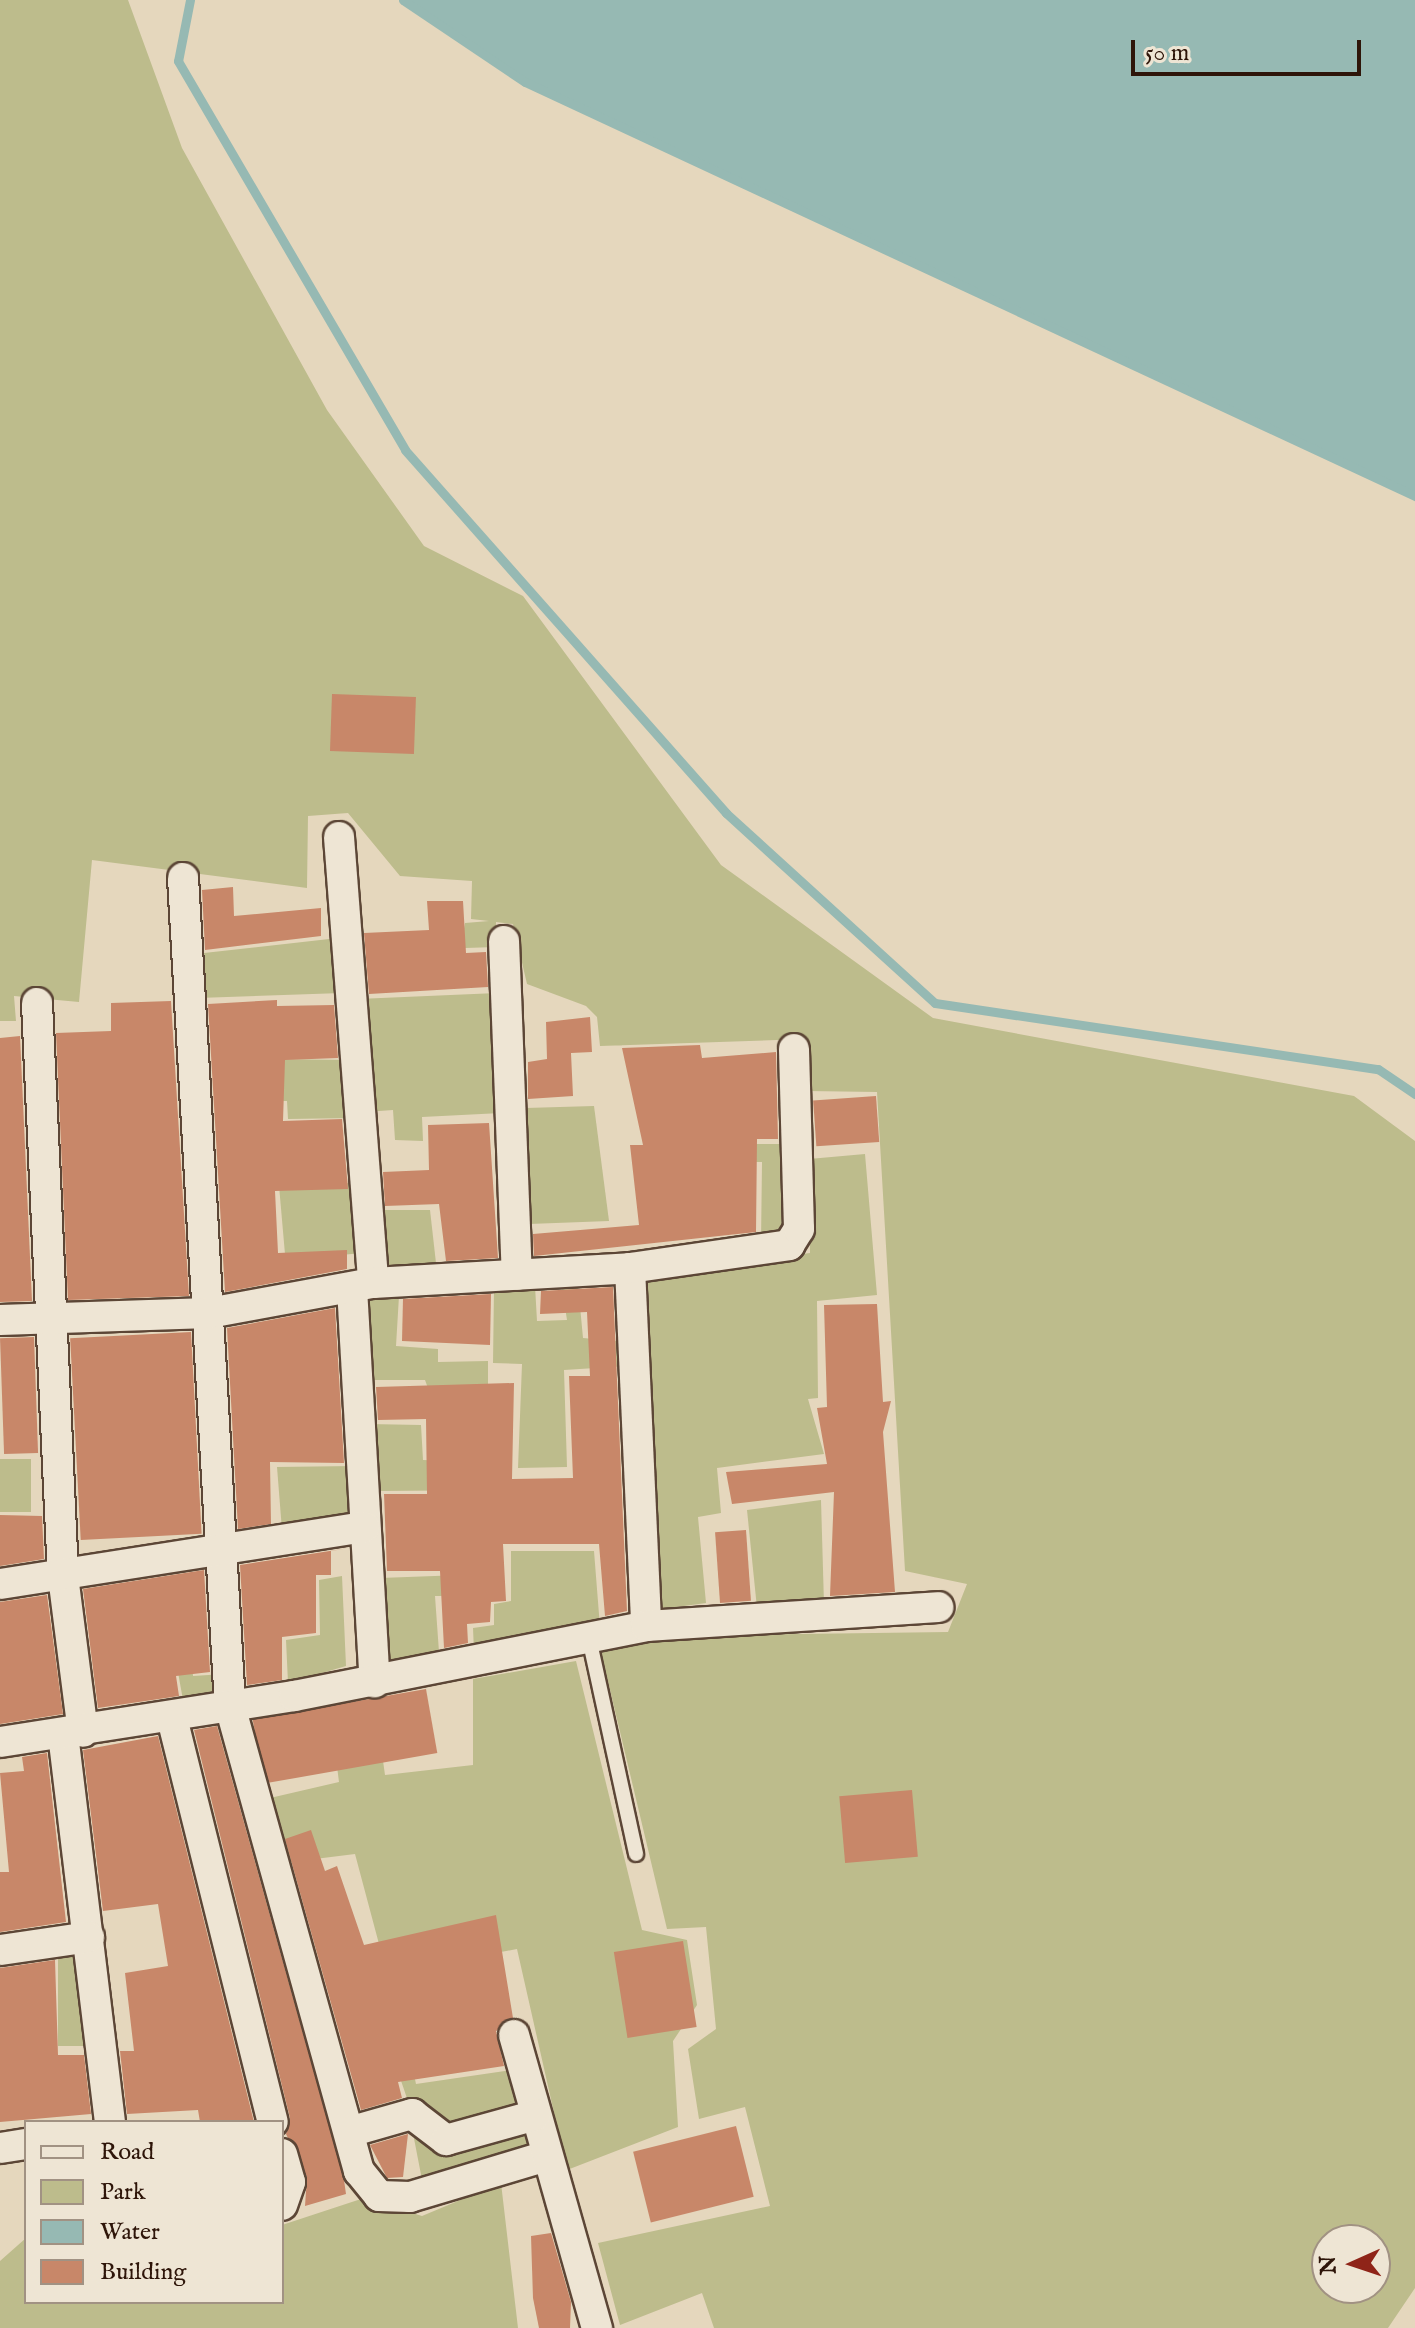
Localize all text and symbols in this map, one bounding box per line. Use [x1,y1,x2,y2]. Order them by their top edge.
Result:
scale bar [1135,24,1365,74]
text: 50 m [1145,38,1189,69]
legend [24,2120,284,2304]
text: Road [100,2137,154,2168]
text: Park [100,2177,146,2208]
text: Water [100,2217,160,2248]
north arrow [1311,2224,1391,2304]
text: N [1315,2255,1344,2275]
text: Building [100,2257,186,2288]

